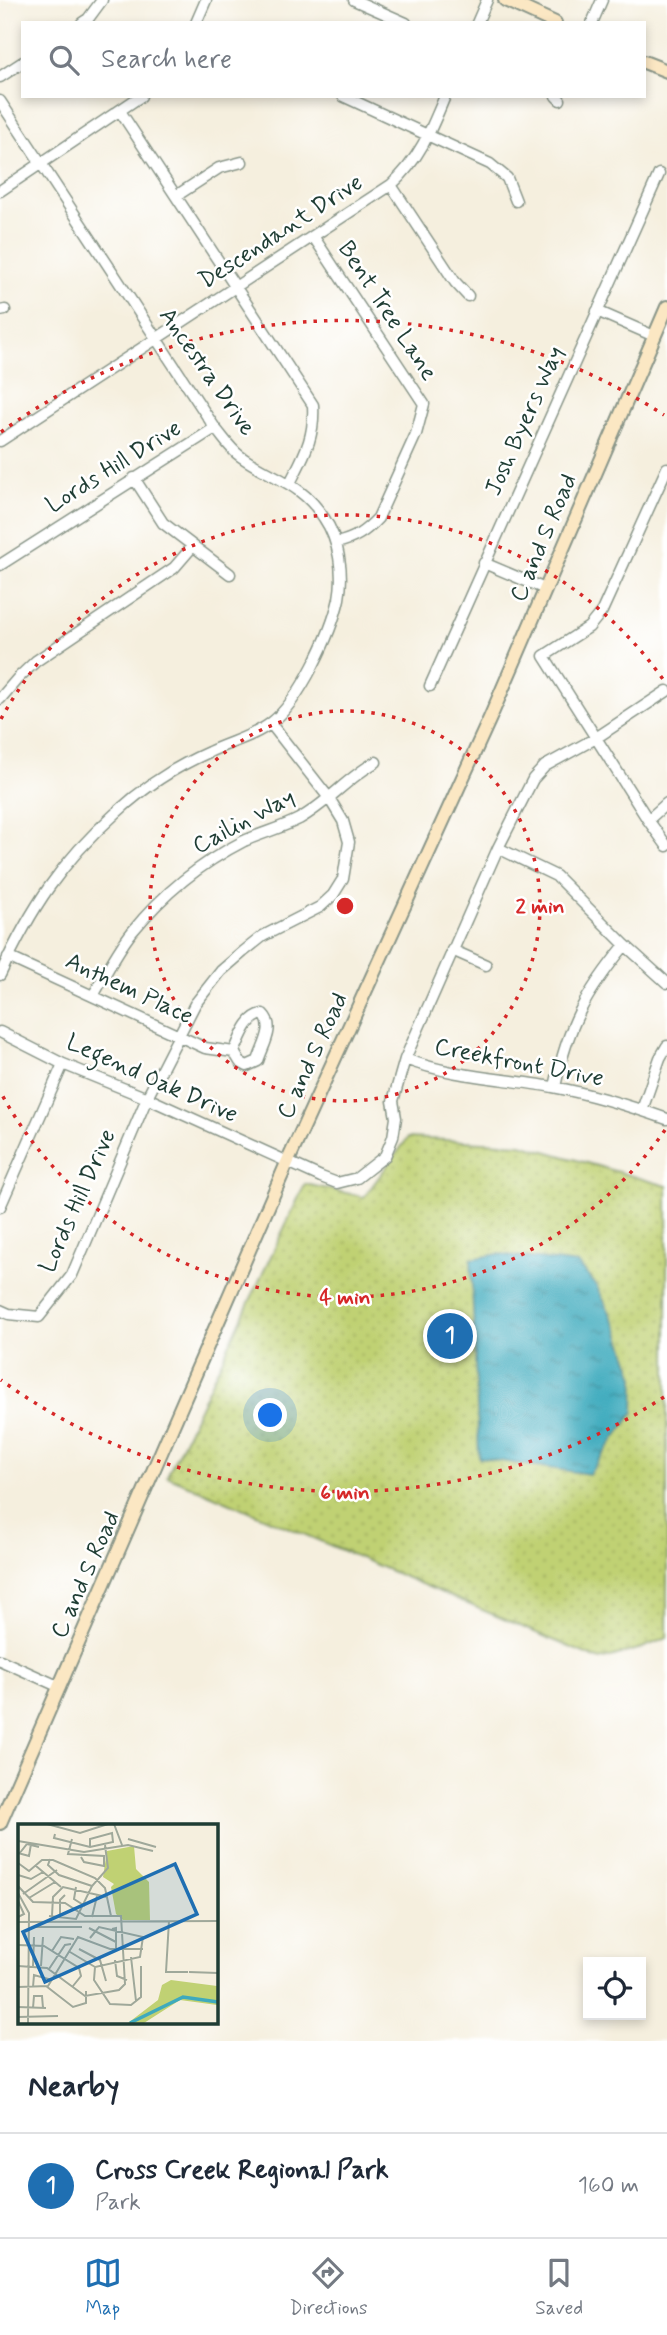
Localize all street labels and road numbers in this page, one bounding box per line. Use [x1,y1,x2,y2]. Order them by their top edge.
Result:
street label: Descendant Drive [193,167,369,297]
street label: Bent Tree Lane [330,235,444,387]
street label: Ancestra Drive [151,302,263,442]
street label: Josh Byers Way [478,341,572,501]
street label: Lords Hill Drive [40,413,188,521]
street label: C and S Road [503,469,585,607]
street label: Cailin Way [188,782,300,862]
street label: Anthem Place [60,946,198,1032]
street label: C and S Road [270,988,356,1124]
street label: Legend Oak Drive [60,1027,243,1133]
street label: Creekfront Drive [432,1031,606,1095]
street label: Lords Hill Drive [32,1124,124,1278]
street label: C and S Road [44,1507,128,1643]

